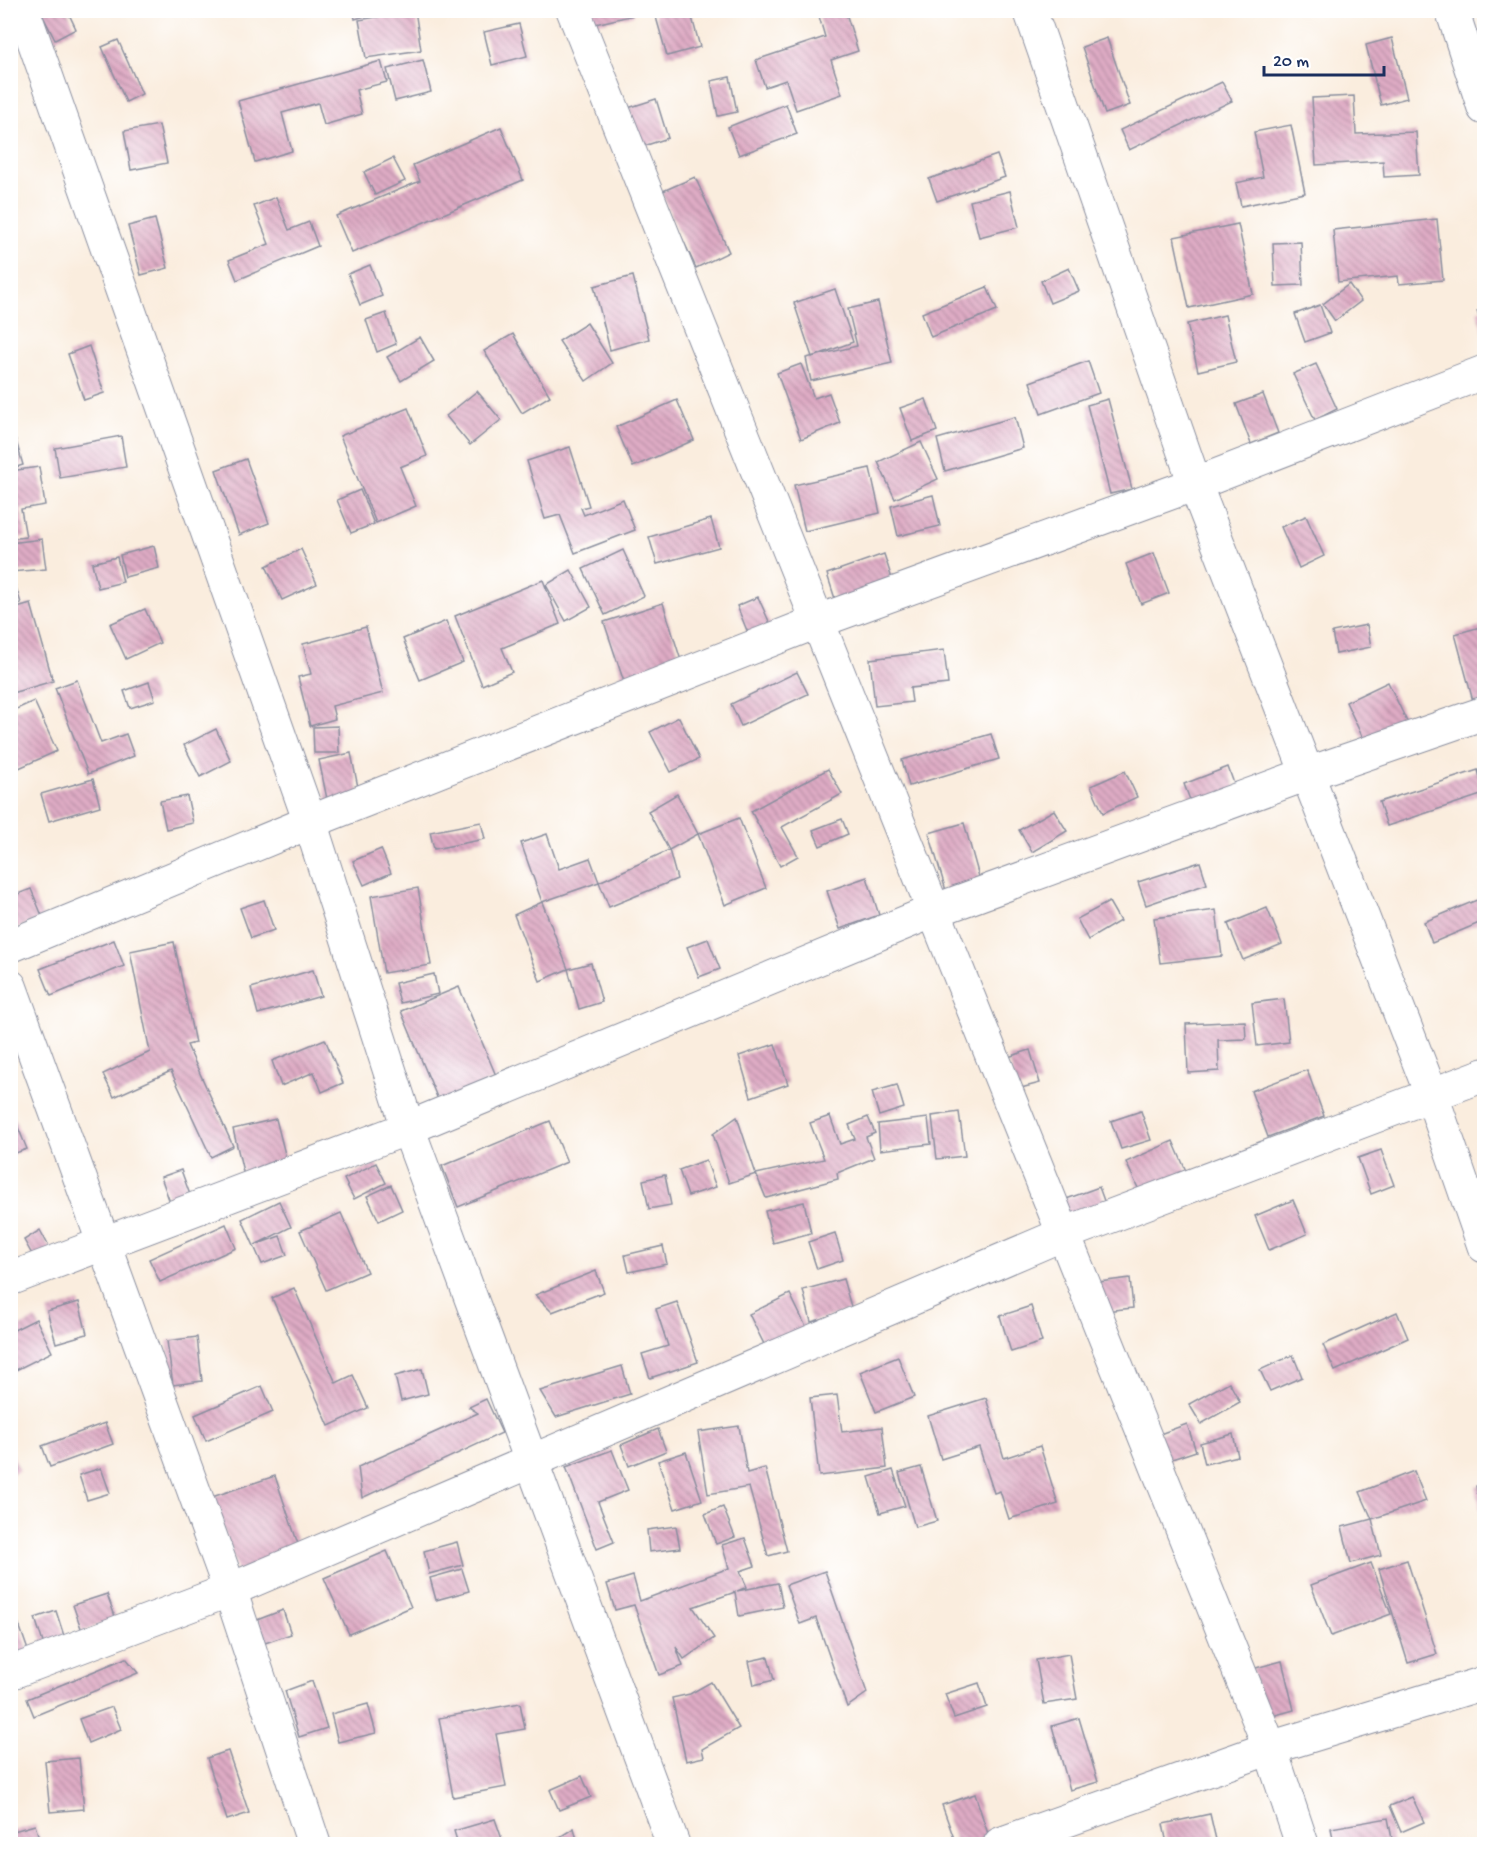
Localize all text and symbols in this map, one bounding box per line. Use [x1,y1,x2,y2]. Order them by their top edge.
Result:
scale bar [1264,39,1384,77]
text: 20 m [1273,52,1309,73]

